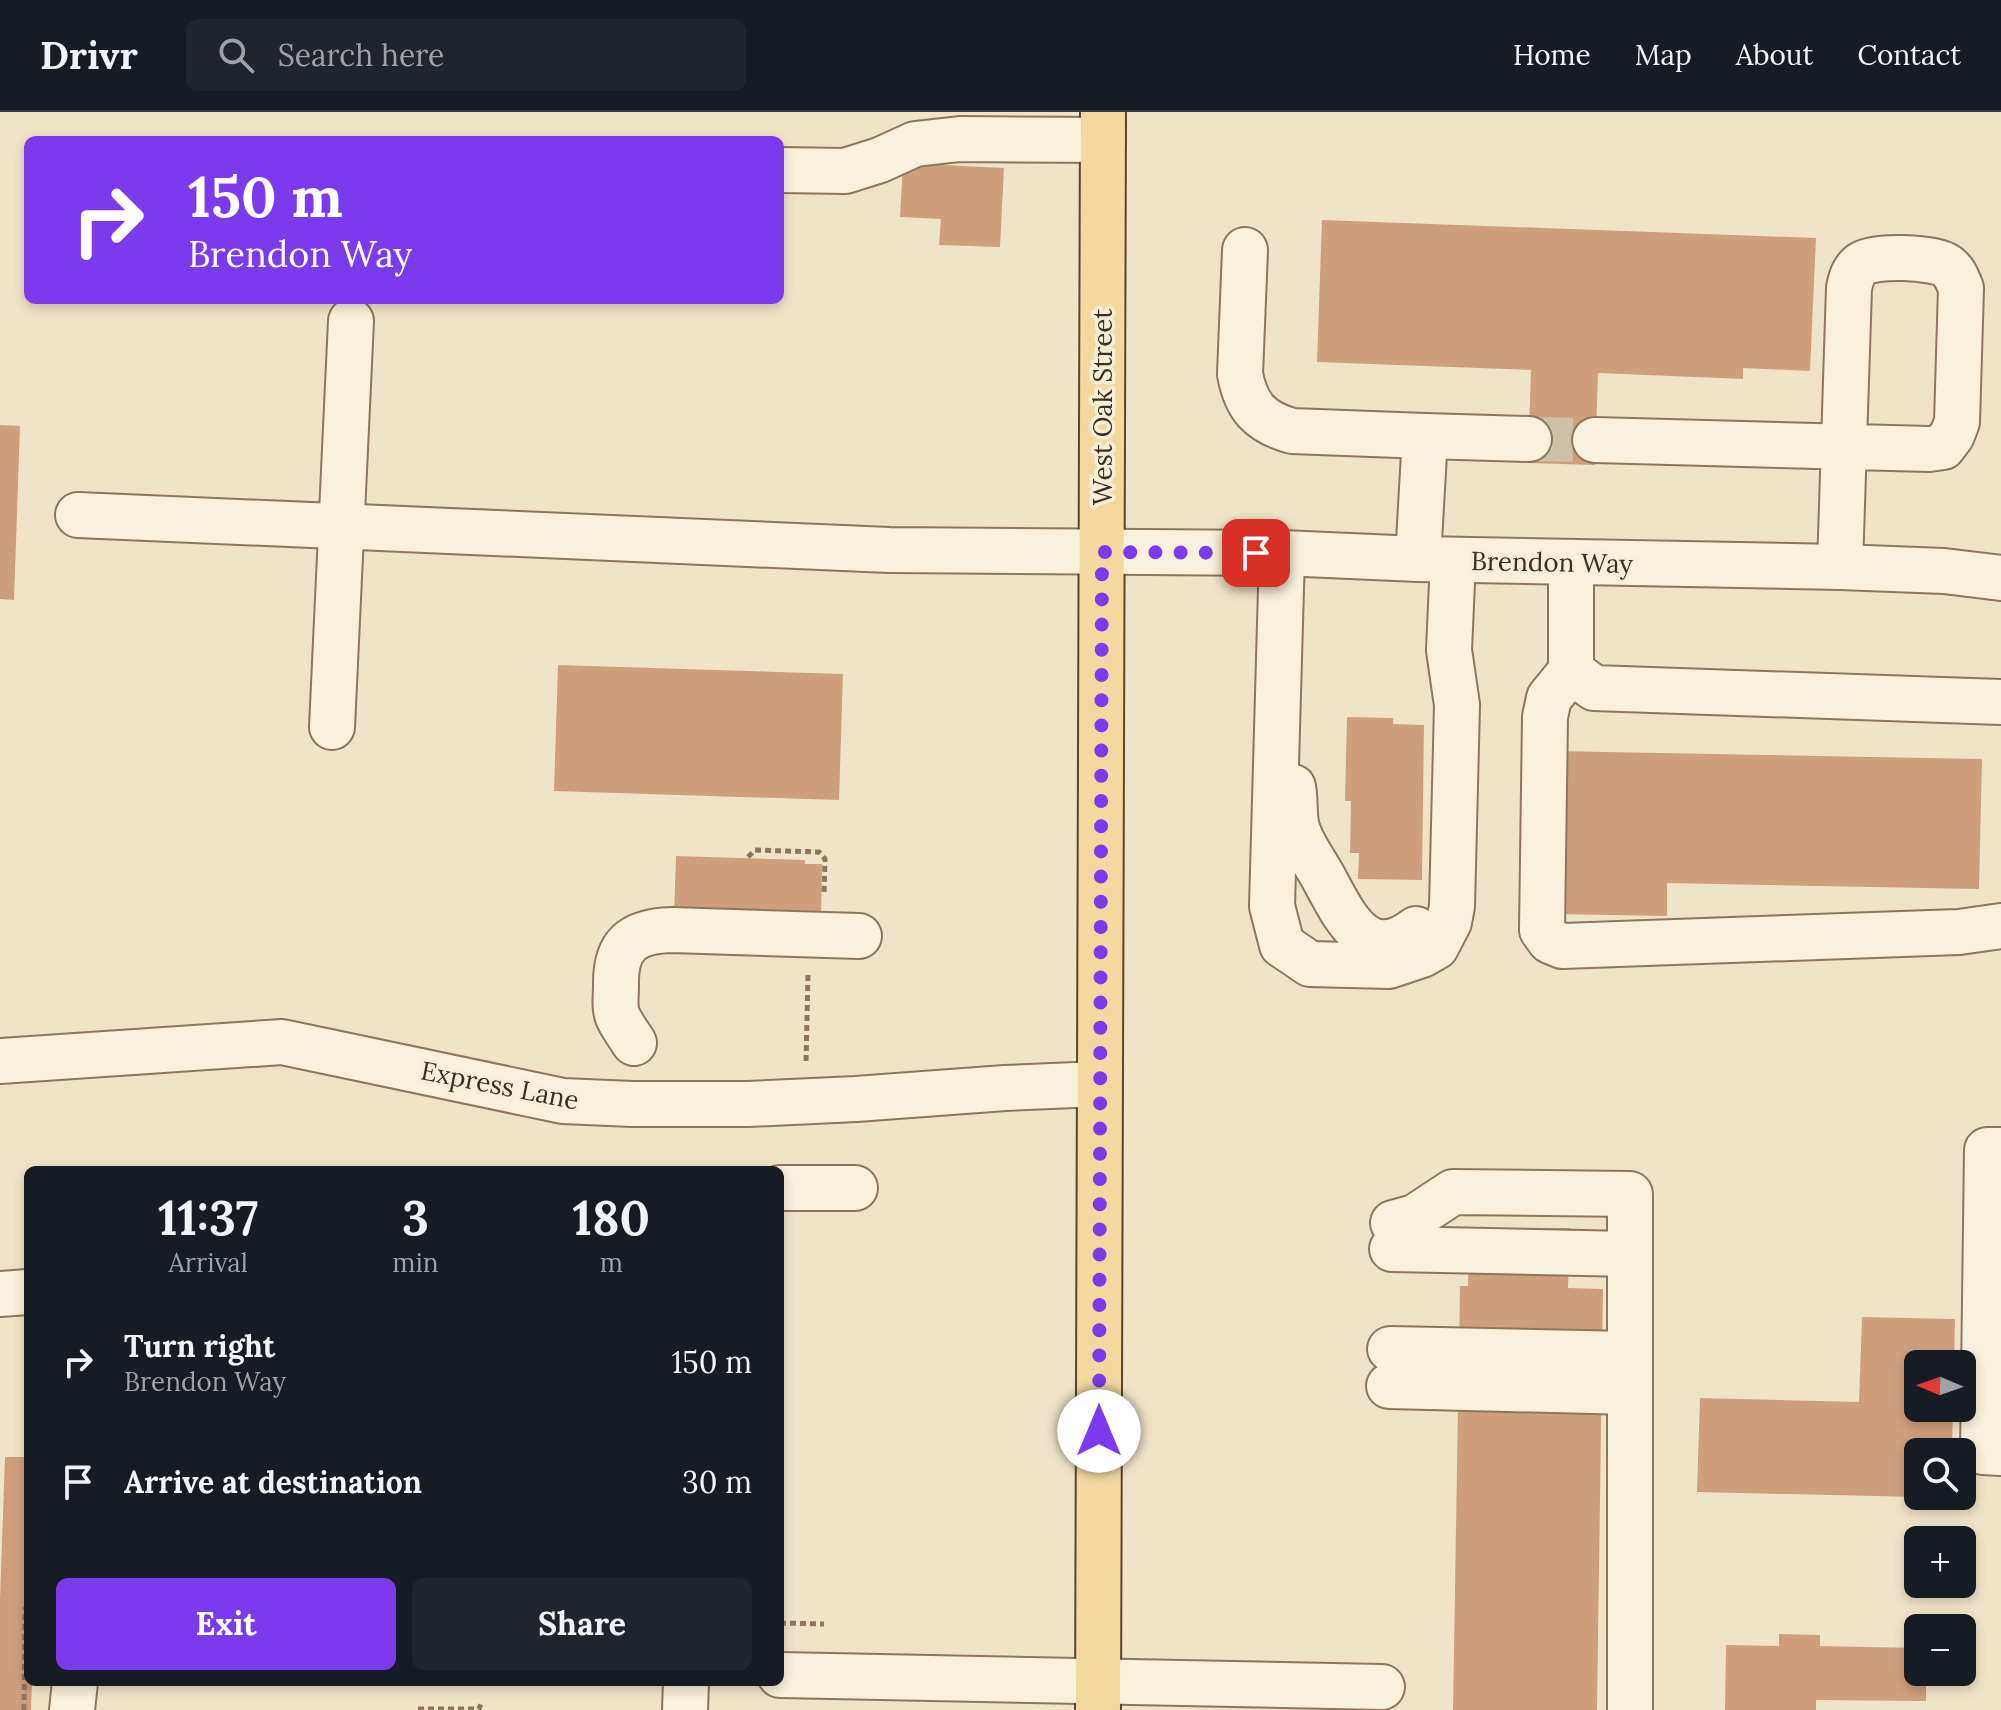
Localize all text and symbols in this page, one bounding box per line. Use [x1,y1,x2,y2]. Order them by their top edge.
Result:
search box [186,19,746,91]
text: Drivr [40,31,138,79]
icon: search [214,33,258,77]
text: Search here [278,36,444,74]
text: Home [1513,37,1591,73]
text: Map [1635,37,1692,73]
text: About [1736,37,1813,73]
text: Contact [1857,37,1961,73]
text: 150 m [188,161,343,232]
icon: right [56,168,160,272]
text: Brendon Way [188,231,412,277]
street label: West Oak Street [1086,309,1119,505]
pin [1222,519,1290,587]
icon: arrive [1234,531,1278,575]
street label: Brendon Way [1471,544,1634,580]
street label: Express Lane [418,1053,582,1117]
text: 11:37 [158,1187,258,1248]
text: 3 [402,1187,429,1248]
text: 180 [573,1187,650,1248]
text: Arrival [168,1246,248,1279]
text: min [392,1246,439,1279]
text: m [600,1246,623,1279]
text: Turn right [124,1327,275,1365]
icon: right [56,1340,100,1384]
text: 150 m [671,1343,752,1381]
north arrow [1904,1350,1976,1422]
map controls [1904,1350,1976,1686]
text: Brendon Way [124,1365,286,1398]
position arrow [1057,1389,1141,1473]
button: search [1904,1438,1976,1510]
icon: arrive [56,1460,100,1504]
text: Arrive at destination [124,1463,422,1501]
text: 30 m [682,1463,752,1501]
button: + [1904,1526,1976,1598]
button: Exit [56,1578,396,1670]
button: Share [412,1578,752,1670]
button: − [1904,1614,1976,1686]

